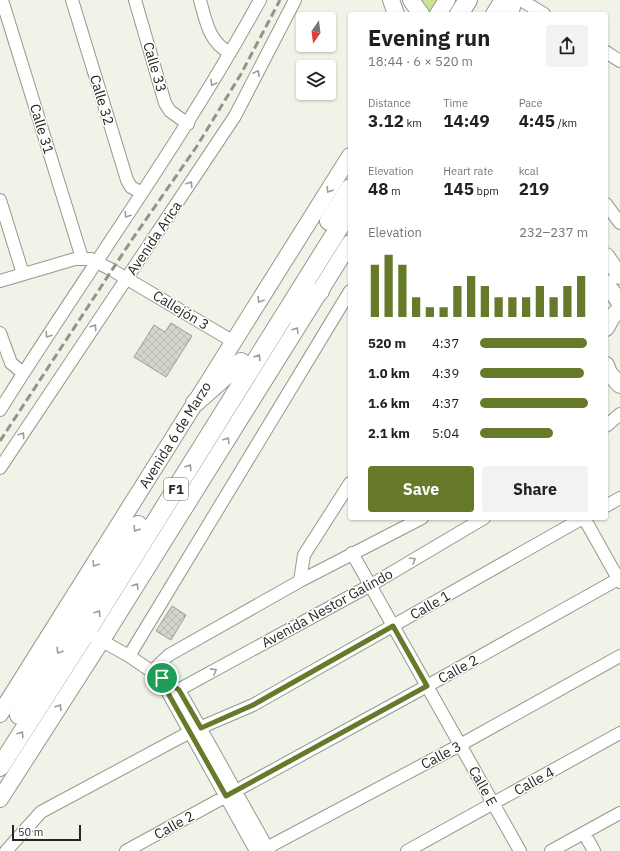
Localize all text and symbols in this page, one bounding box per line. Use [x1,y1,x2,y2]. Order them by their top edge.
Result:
north arrow [296,12,336,52]
map controls [296,12,336,100]
text: Evening run [368,23,490,52]
button: share [546,25,588,67]
street label: Calle 33 [139,40,171,94]
text: 18:44 · 6 × 520 m [368,53,473,70]
button: layers [296,60,336,100]
one-way arrow [252,70,260,78]
street label: Calle 32 [86,73,118,127]
one-way arrow [210,79,217,86]
text: Distance [368,96,411,110]
text: Time [443,96,468,110]
text: Pace [519,96,543,110]
street label: Calle 31 [26,102,58,156]
text: 3.12 [368,110,404,132]
text: 14:49 [443,110,490,132]
text: 4:45 [519,110,555,132]
text: km [404,116,422,130]
text: /km [555,116,577,130]
text: Elevation [368,164,414,178]
text: Heart rate [443,164,493,178]
text: kcal [519,164,539,178]
text: 48 [368,178,388,200]
text: 145 [443,178,474,200]
text: 219 [519,178,549,200]
one-way arrow [185,182,192,189]
text: m [388,184,401,198]
text: bpm [474,184,499,198]
one-way arrow [327,185,334,192]
street label: Avenida Arica [123,197,186,279]
one-way arrow [124,211,132,218]
text: Elevation [368,224,422,241]
text: 232–237 m [519,224,588,241]
street label: Callejón 3 [150,286,212,334]
one-way arrow [257,296,265,303]
one-way arrow [89,325,96,332]
one-way arrow [291,327,298,334]
one-way arrow [46,331,53,338]
text: 520 m [368,335,406,352]
text: 4:37 [432,335,459,352]
one-way arrow [254,354,261,361]
text: 1.0 km [368,365,410,382]
text: 4:39 [432,365,459,382]
street label: Avenida 6 de Marzo [135,378,215,492]
text: 1.6 km [368,395,410,412]
text: 4:37 [432,395,459,412]
text: 2.1 km [368,425,410,442]
text: 5:04 [432,425,459,442]
one-way arrow [17,432,25,439]
one-way arrow [222,437,230,444]
one-way arrow [185,464,192,471]
button: Save [368,466,474,512]
button: Share [482,466,588,512]
road number: F1 [164,478,188,500]
one-way arrow [133,525,141,532]
one-way arrow [409,558,416,565]
one-way arrow [92,560,99,567]
street label: Avenida Nestor Galindo [258,564,396,652]
one-way arrow [131,583,139,590]
street label: Calle 1 [407,586,453,624]
one-way arrow [94,610,101,617]
one-way arrow [56,647,64,654]
street label: Calle 2 [435,651,481,687]
pin [145,661,179,695]
icon: arrive [151,667,173,689]
one-way arrow [209,668,217,676]
one-way arrow [54,704,61,711]
one-way arrow [16,731,24,738]
street label: Calle 3 [418,737,464,773]
street label: Calle E [465,763,501,809]
street label: Calle 4 [511,763,557,799]
street label: Calle 2 [151,807,197,843]
scale bar [12,823,81,842]
text: 50 m [18,825,43,839]

